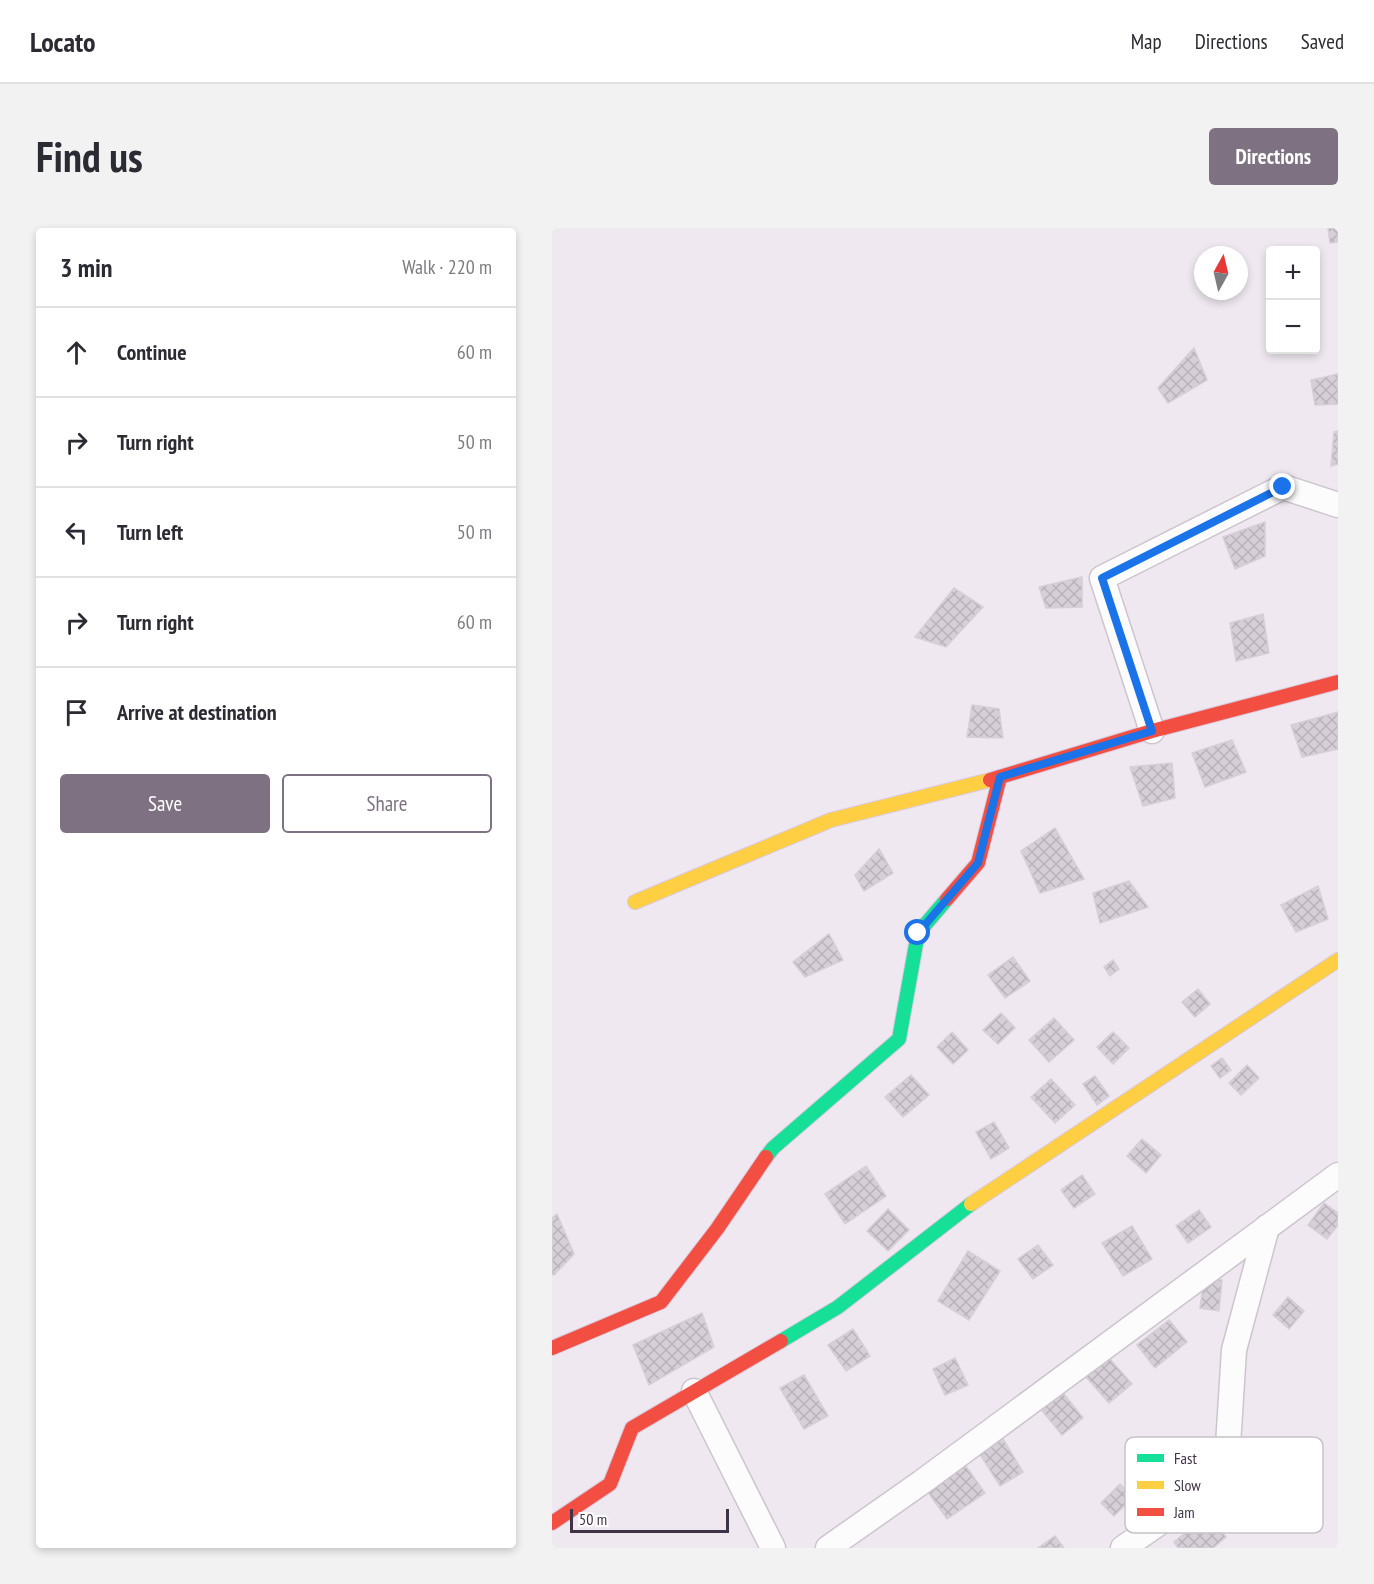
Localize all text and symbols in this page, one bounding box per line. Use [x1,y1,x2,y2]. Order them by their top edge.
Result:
text: Locato [30,23,96,60]
text: Map [1131,28,1162,55]
text: Directions [1195,28,1268,55]
text: Saved [1301,28,1344,55]
button: Directions [1209,128,1338,185]
text: Find us [36,129,143,184]
north arrow [1194,246,1248,300]
map controls [1266,246,1320,354]
button: + [1266,246,1320,300]
text: 3 min [60,251,113,284]
text: Walk · 220 m [402,254,492,280]
button: − [1266,300,1320,354]
icon: ahead [60,336,93,369]
text: Continue [117,338,187,366]
text: 60 m [457,339,492,365]
icon: right [60,426,93,459]
text: Turn right [117,428,194,456]
text: 50 m [457,429,492,455]
route end [1269,473,1295,499]
icon: left [60,516,93,549]
text: Turn left [117,518,183,546]
text: 50 m [457,519,492,545]
icon: right [60,606,93,639]
text: Turn right [117,608,194,636]
text: 60 m [457,609,492,635]
icon: arrive [60,696,93,729]
text: Arrive at destination [117,698,277,726]
button: Save [60,774,270,833]
button: Share [282,774,492,833]
route start [904,919,930,945]
legend [1125,1437,1323,1533]
text: Fast [1174,1448,1197,1468]
text: Slow [1174,1475,1201,1495]
text: Jam [1173,1502,1195,1522]
scale bar [570,1506,729,1534]
text: 50 m [579,1509,607,1529]

